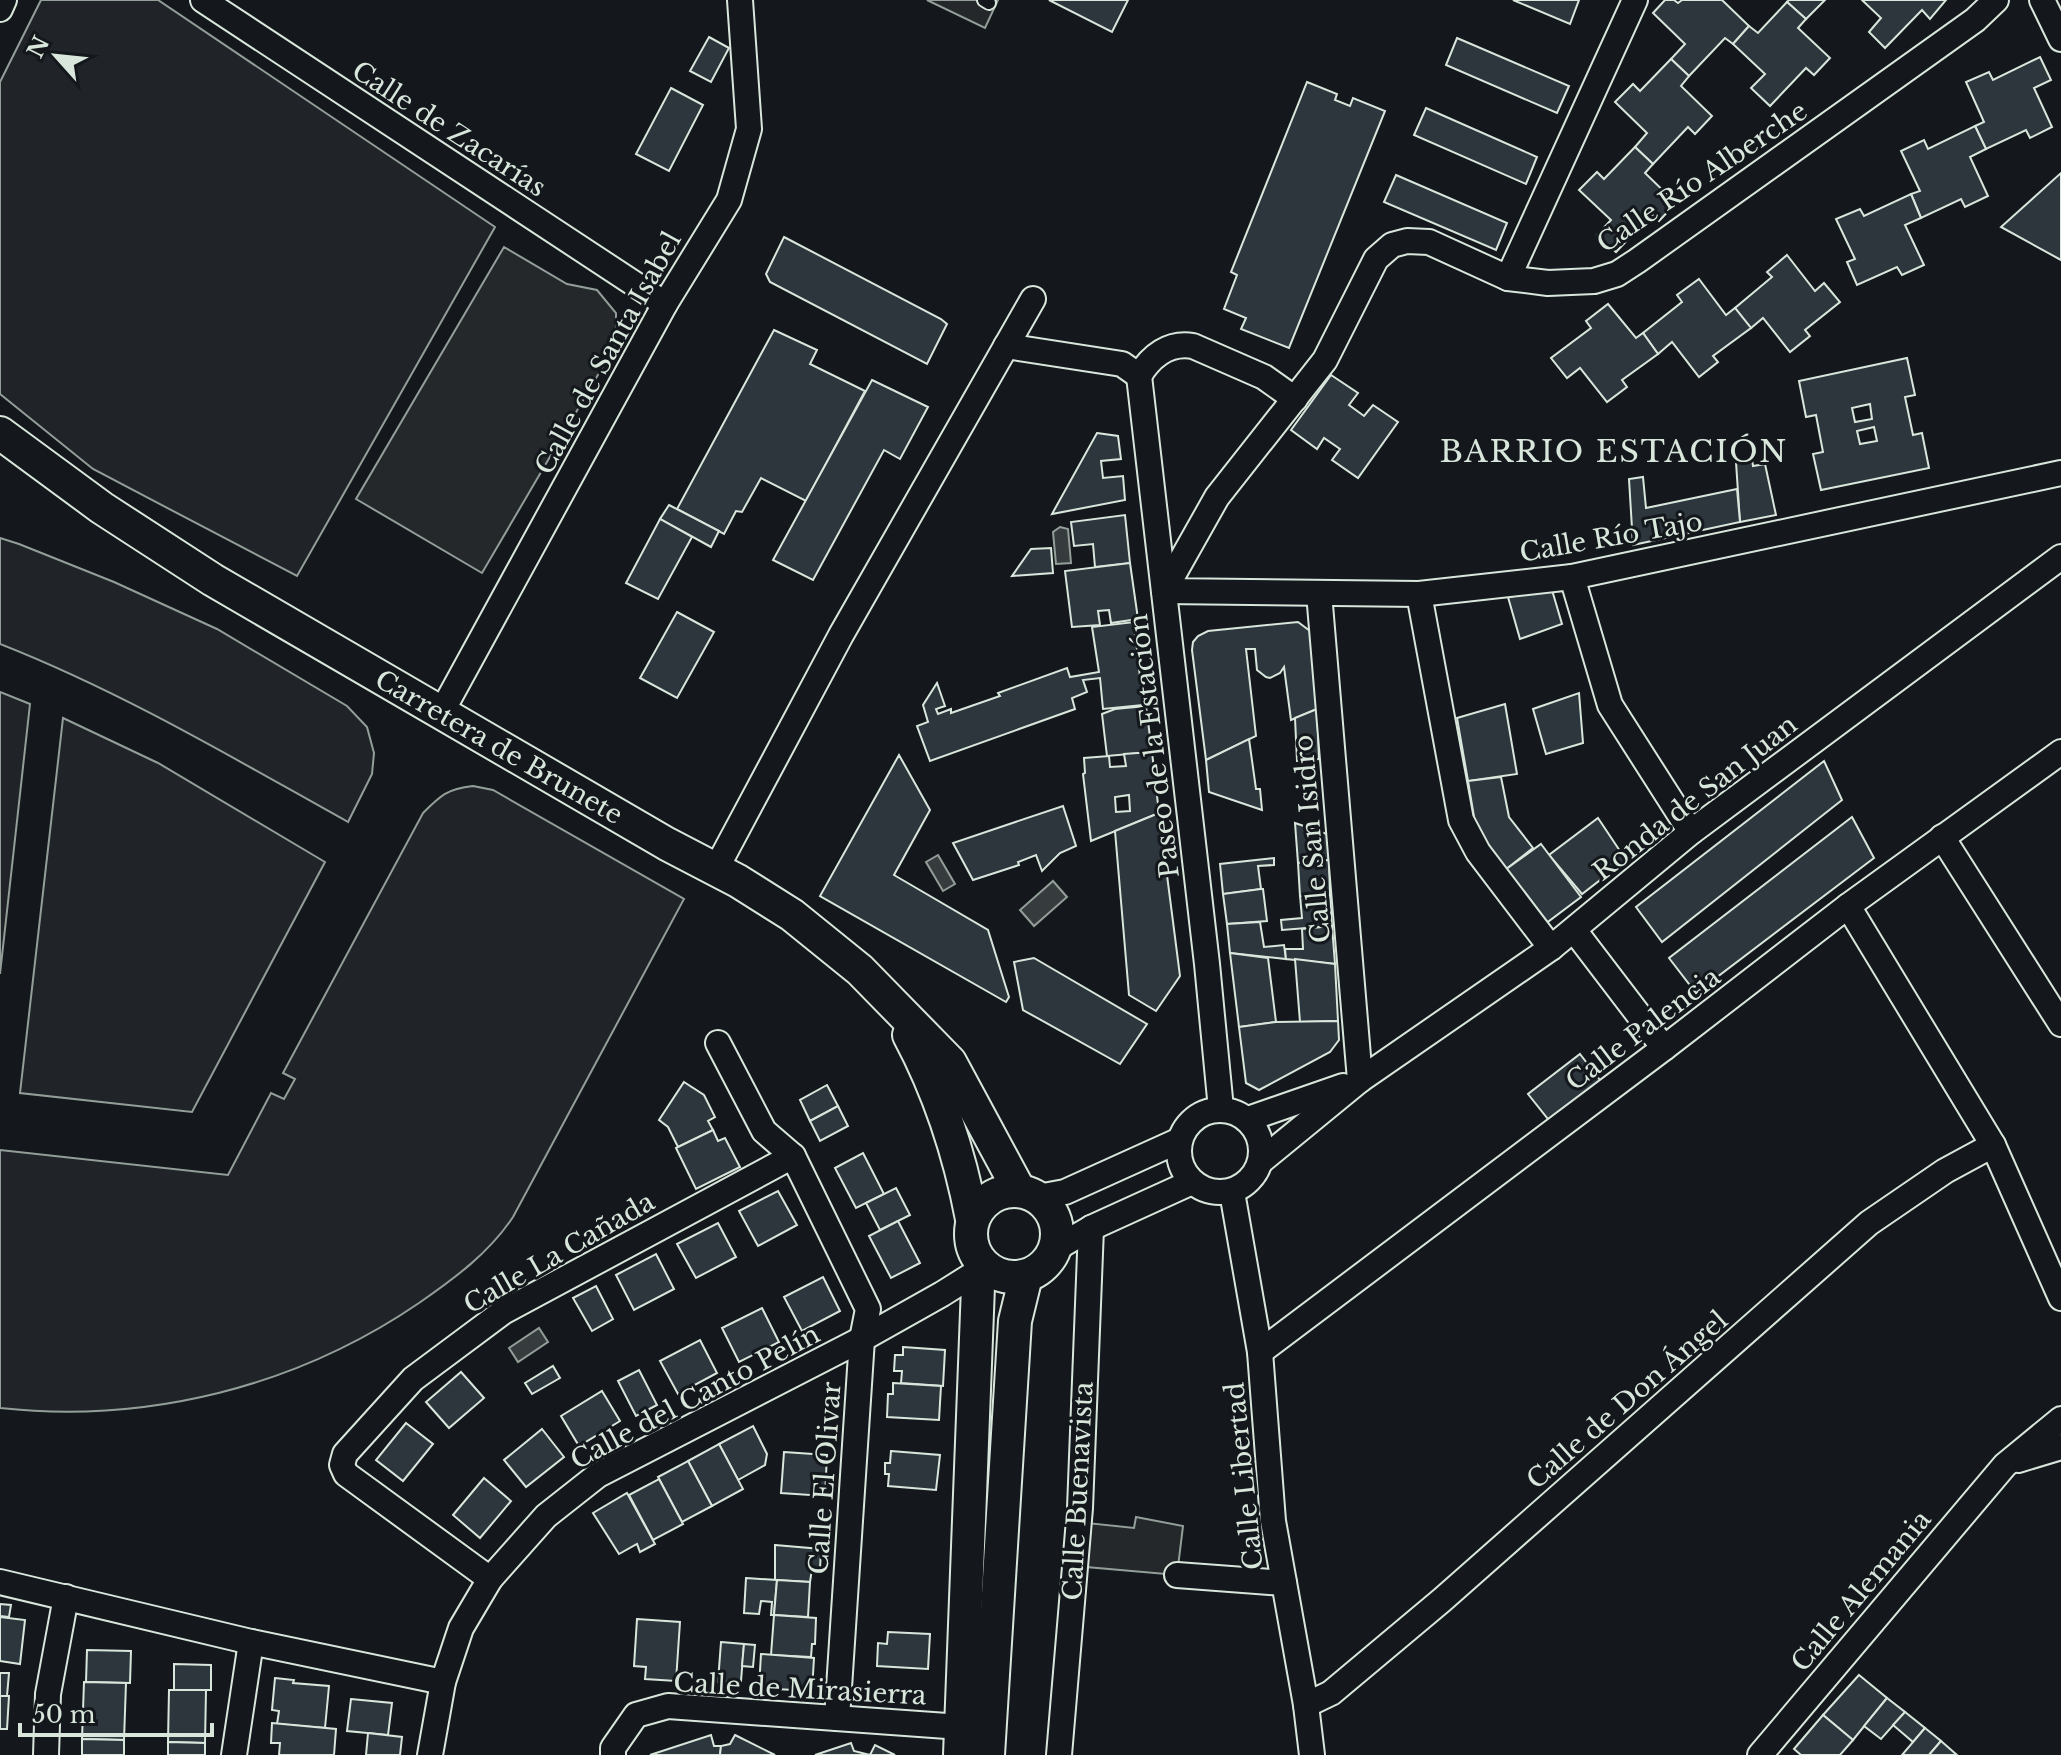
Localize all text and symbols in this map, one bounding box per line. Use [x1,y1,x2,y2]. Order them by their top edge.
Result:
north arrow [16,16,96,96]
text: N [22,32,55,62]
street label: Calle de Zacarías [346,54,552,204]
street label: Calle Río Alberche [1591,95,1813,259]
street label: Calle de Santa Isabel [528,226,688,480]
district label: BARRIO ESTACIÓN [1440,433,1788,470]
street label: Calle Río Tajo [1517,505,1705,569]
street label: Paseo de la Estación [1122,612,1186,880]
street label: Carretera de Brunete [369,663,629,831]
street label: Ronda de San Juan [1587,708,1803,888]
street label: Calle San Isidro [1287,733,1337,945]
street label: Calle Palencia [1560,960,1727,1097]
street label: Calle La Cañada [458,1185,660,1320]
street label: Calle de Don Ángel [1520,1304,1734,1496]
street label: Calle del Canto Pelín [565,1318,825,1476]
street label: Calle El Olivar [802,1380,848,1575]
street label: Calle Buenavista [1056,1380,1100,1601]
street label: Calle Libertad [1218,1381,1270,1571]
street label: Calle Alemania [1784,1504,1938,1678]
street label: Calle de Mirasierra [673,1666,928,1712]
scale bar [20,1687,212,1737]
text: 50 m [32,1700,96,1729]

